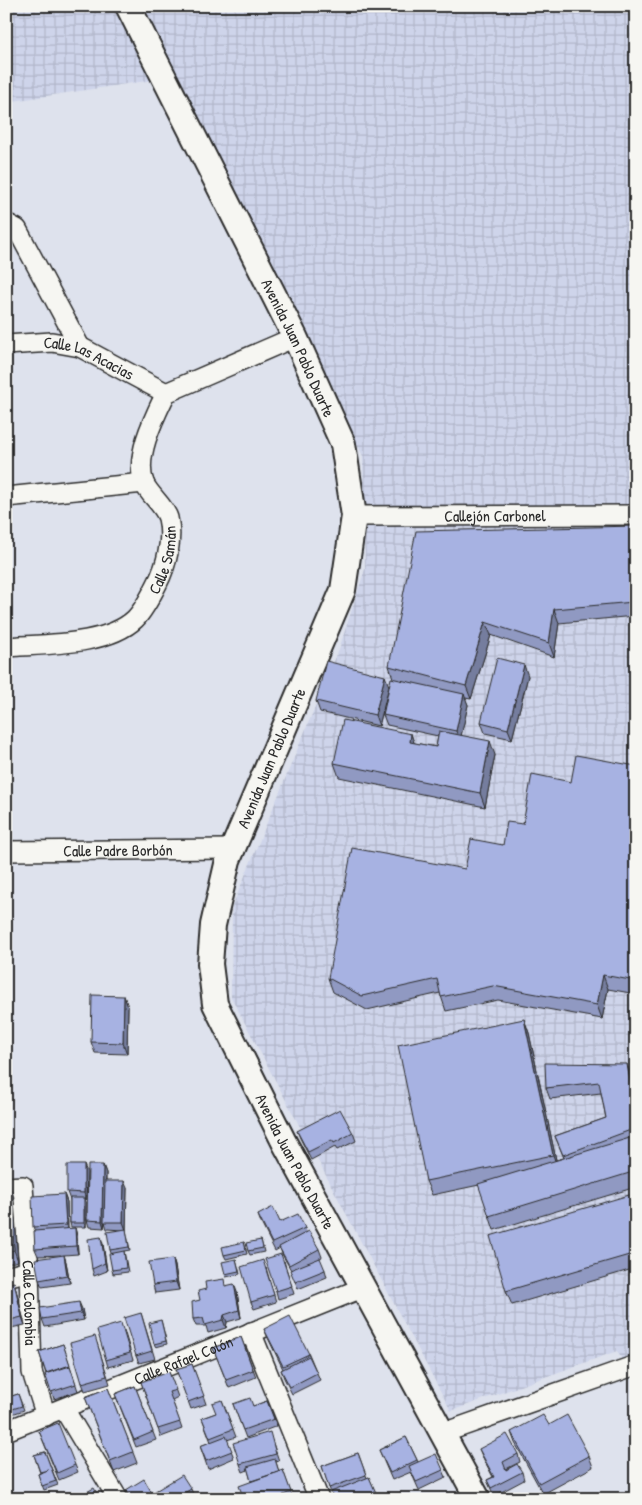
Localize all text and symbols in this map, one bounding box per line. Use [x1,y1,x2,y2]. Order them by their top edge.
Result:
street label: Avenida Juan Pablo Duarte [256,275,341,421]
street label: Calle Las Acacias [43,331,138,385]
street label: Callejón Carbonel [444,504,547,527]
street label: Calle Samán [143,525,181,598]
street label: Avenida Juan Pablo Duarte [232,684,311,831]
street label: Calle Padre Borbón [63,839,173,861]
street label: Avenida Juan Pablo Duarte [251,1090,341,1234]
street label: Calle Colombia [17,1259,42,1346]
street label: Calle Rafael Colón [130,1330,236,1390]

